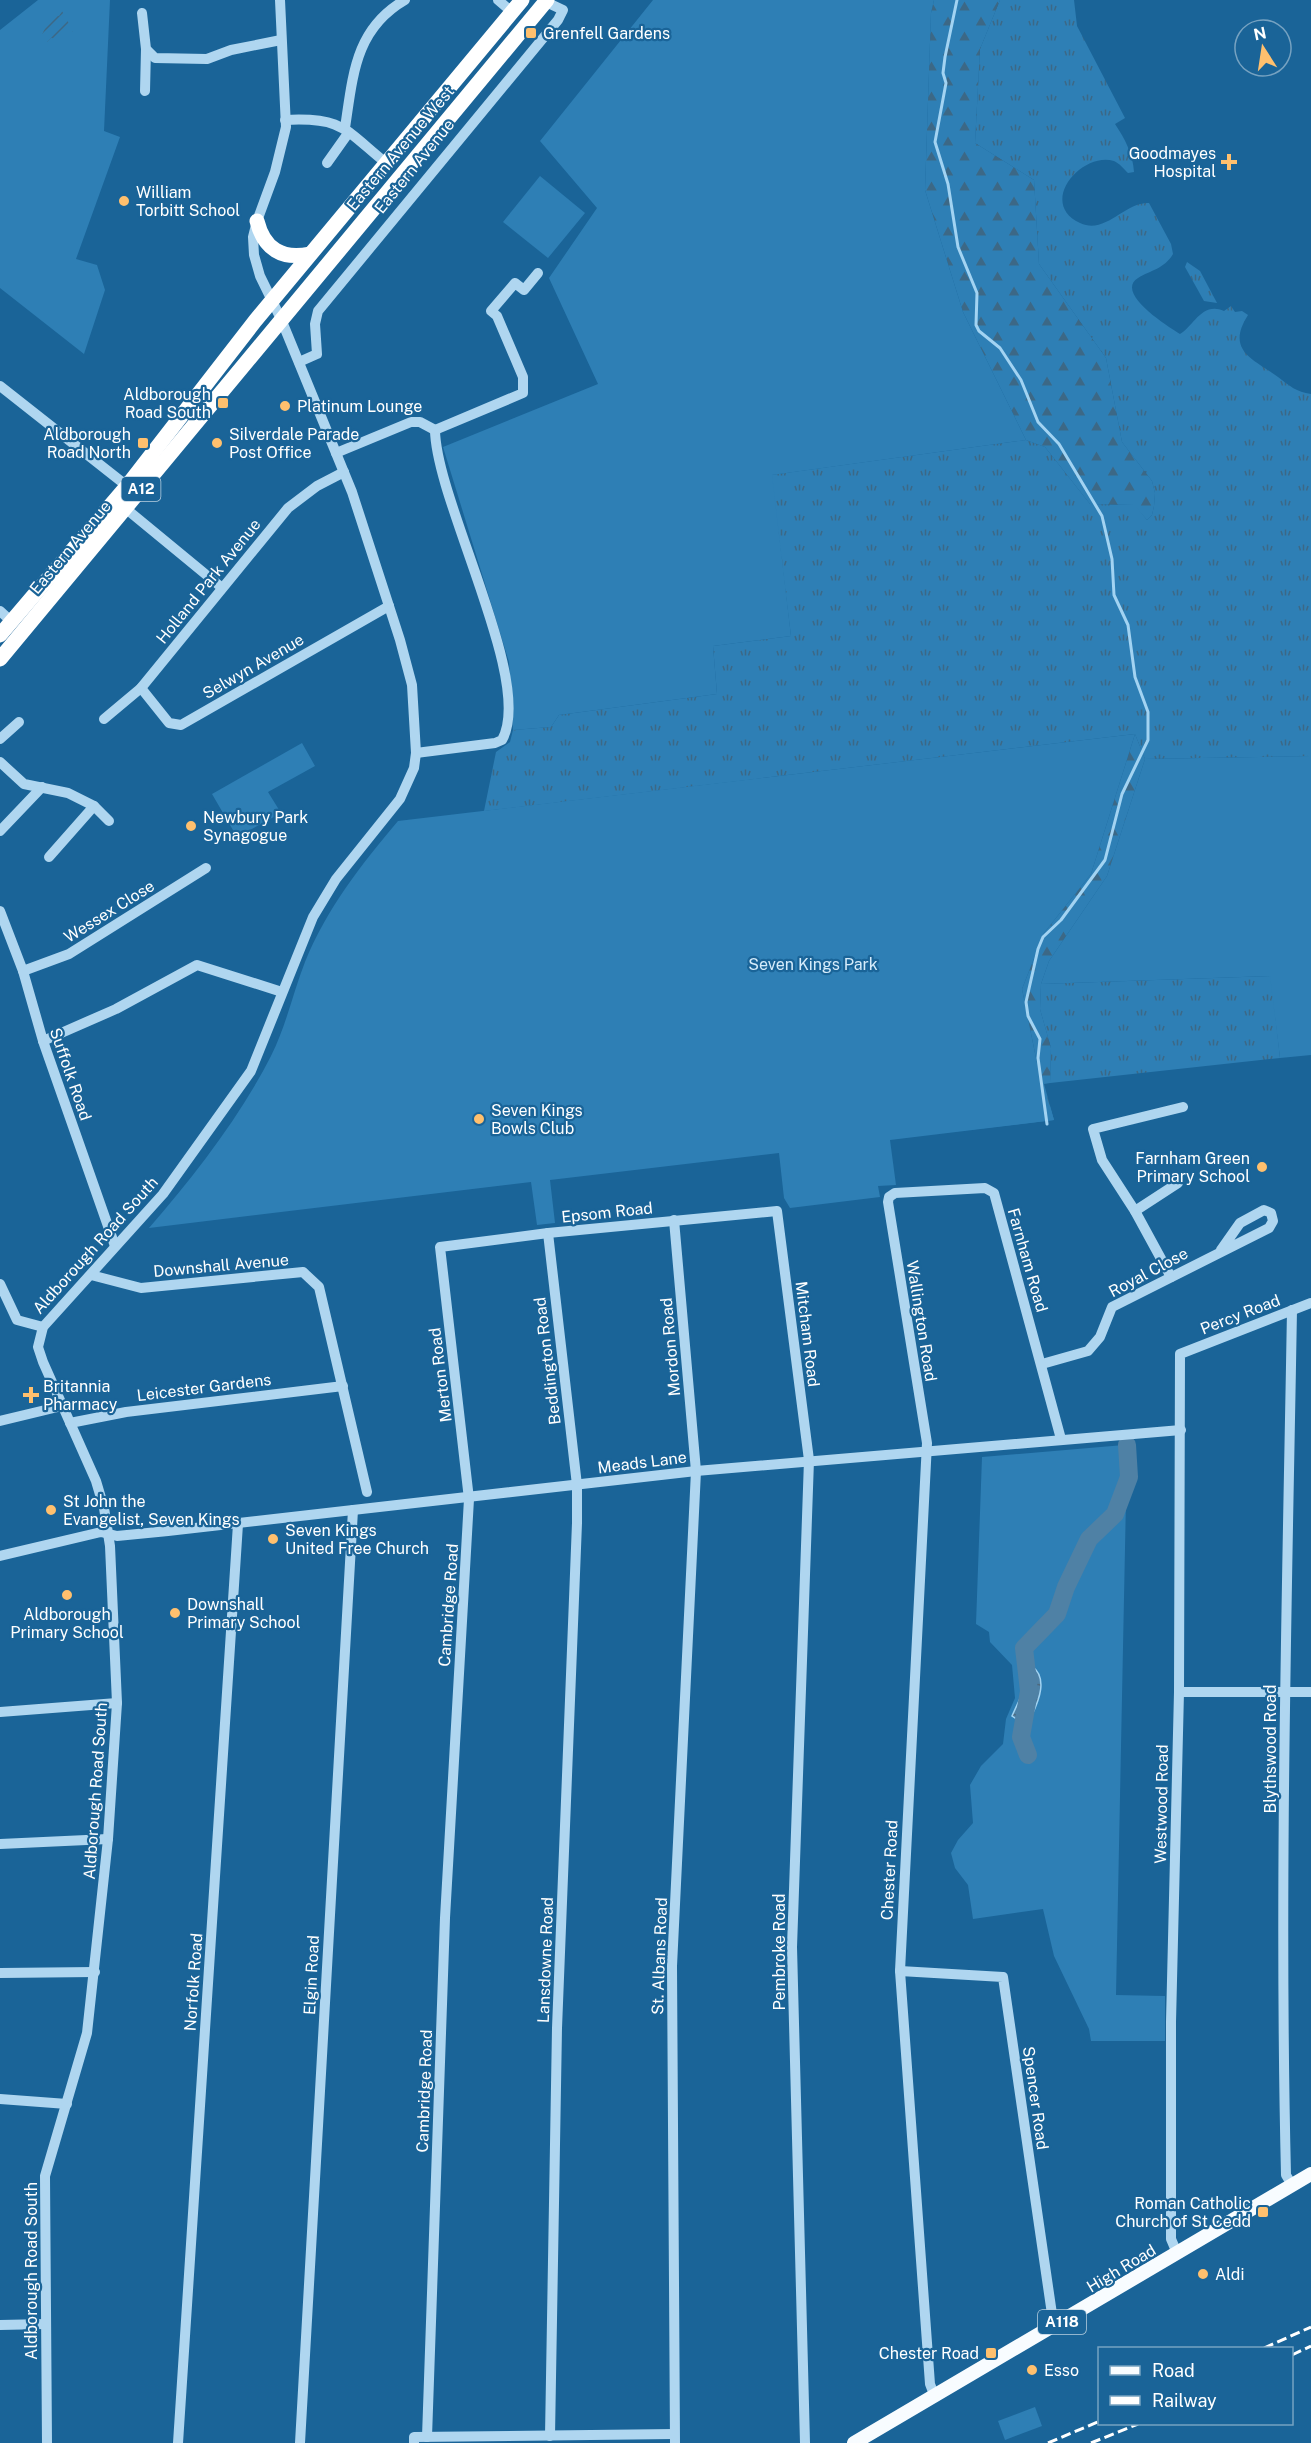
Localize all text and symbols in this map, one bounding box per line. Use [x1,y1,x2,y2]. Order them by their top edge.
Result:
north arrow [1233,18,1293,78]
text: N [1252,23,1268,44]
place label: Grenfell Gardens [543,24,670,43]
marker: Grenfell Gardens [524,26,538,40]
street label: Eastern Avenue West [342,82,458,214]
street label: Eastern Avenue [370,115,458,217]
place label: Goodmayes Hospital [1129,144,1216,181]
marker: Goodmayes Hospital [1220,153,1238,171]
place label: William Torbitt School [136,183,240,220]
marker: William Torbitt School [117,194,131,208]
place label: Aldborough Road South [123,385,211,422]
marker: Aldborough Road South [216,396,230,410]
place label: Platinum Lounge [297,397,422,416]
marker: Platinum Lounge [278,399,292,413]
place label: Aldborough Road North [43,425,131,462]
place label: Silverdale Parade Post Office [229,425,359,462]
marker: Aldborough Road North [136,436,150,450]
marker: Silverdale Parade Post Office [210,436,224,450]
road number: A12 [122,477,160,501]
street label: Eastern Avenue [26,497,115,598]
street label: Holland Park Avenue [152,515,265,648]
street label: Selwyn Avenue [199,630,307,703]
place label: Newbury Park Synagogue [203,808,308,845]
marker: Newbury Park Synagogue [184,819,198,833]
street label: Wessex Close [61,876,158,947]
park label: Seven Kings Park [748,955,878,974]
street label: Suffolk Road [46,1025,95,1123]
place label: Seven Kings Bowls Club [491,1101,583,1138]
marker: Seven Kings Bowls Club [472,1112,486,1126]
place label: Farnham Green Primary School [1135,1149,1250,1186]
marker: Farnham Green Primary School [1255,1160,1269,1174]
street label: Aldborough Road South [29,1173,162,1318]
street label: Epsom Road [560,1198,654,1227]
street label: Farnham Road [1004,1206,1051,1314]
street label: Royal Close [1105,1244,1191,1301]
street label: Downshall Avenue [152,1250,290,1281]
street label: Wallington Road [903,1259,940,1383]
street label: Mitcham Road [792,1280,823,1388]
street label: Percy Road [1198,1291,1283,1338]
street label: Beddington Road [530,1296,565,1426]
street label: Mordon Road [657,1297,684,1397]
street label: Merton Road [425,1327,456,1423]
street label: Leicester Gardens [136,1370,272,1405]
place label: Britannia Pharmacy [43,1377,118,1414]
marker: Britannia Pharmacy [24,1388,38,1402]
street label: Meads Lane [597,1448,688,1477]
place label: St John the Evangelist, Seven Kings [63,1492,240,1529]
marker: St John the Evangelist, Seven Kings [44,1503,58,1517]
place label: Seven Kings United Free Church [285,1521,429,1558]
marker: Seven Kings United Free Church [266,1532,280,1546]
street label: Cambridge Road [435,1543,462,1667]
marker: Aldborough Primary School [60,1588,74,1602]
place label: Downshall Primary School [187,1595,301,1632]
place label: Aldborough Primary School [10,1605,124,1642]
marker: Downshall Primary School [168,1606,182,1620]
street label: Blythswood Road [1261,1684,1280,1814]
street label: Aldborough Road South [80,1702,111,1880]
street label: Westwood Road [1151,1744,1172,1864]
street label: Chester Road [877,1819,902,1921]
street label: Pembroke Road [770,1893,789,2011]
street label: Lansdowne Road [534,1897,557,2023]
street label: St. Albans Road [648,1897,671,2015]
street label: Norfolk Road [181,1932,206,2032]
street label: Elgin Road [300,1935,323,2015]
street label: Cambridge Road [413,2029,436,2153]
street label: Spencer Road [1019,2045,1052,2151]
street label: Aldborough Road South [22,2182,41,2360]
place label: Roman Catholic Church of St Cedd [1115,2194,1251,2231]
marker: Roman Catholic Church of St Cedd [1256,2205,1270,2219]
street label: High Road [1083,2240,1159,2296]
place label: Aldi [1215,2265,1244,2284]
marker: Aldi [1196,2267,1210,2281]
road number: A118 [1038,2310,1086,2334]
place label: Chester Road [879,2344,979,2363]
marker: Chester Road [984,2346,998,2360]
legend [1098,2347,1293,2425]
text: Road [1152,2360,1195,2381]
place label: Esso [1044,2361,1079,2380]
marker: Esso [1025,2363,1039,2377]
text: Railway [1152,2390,1217,2411]

